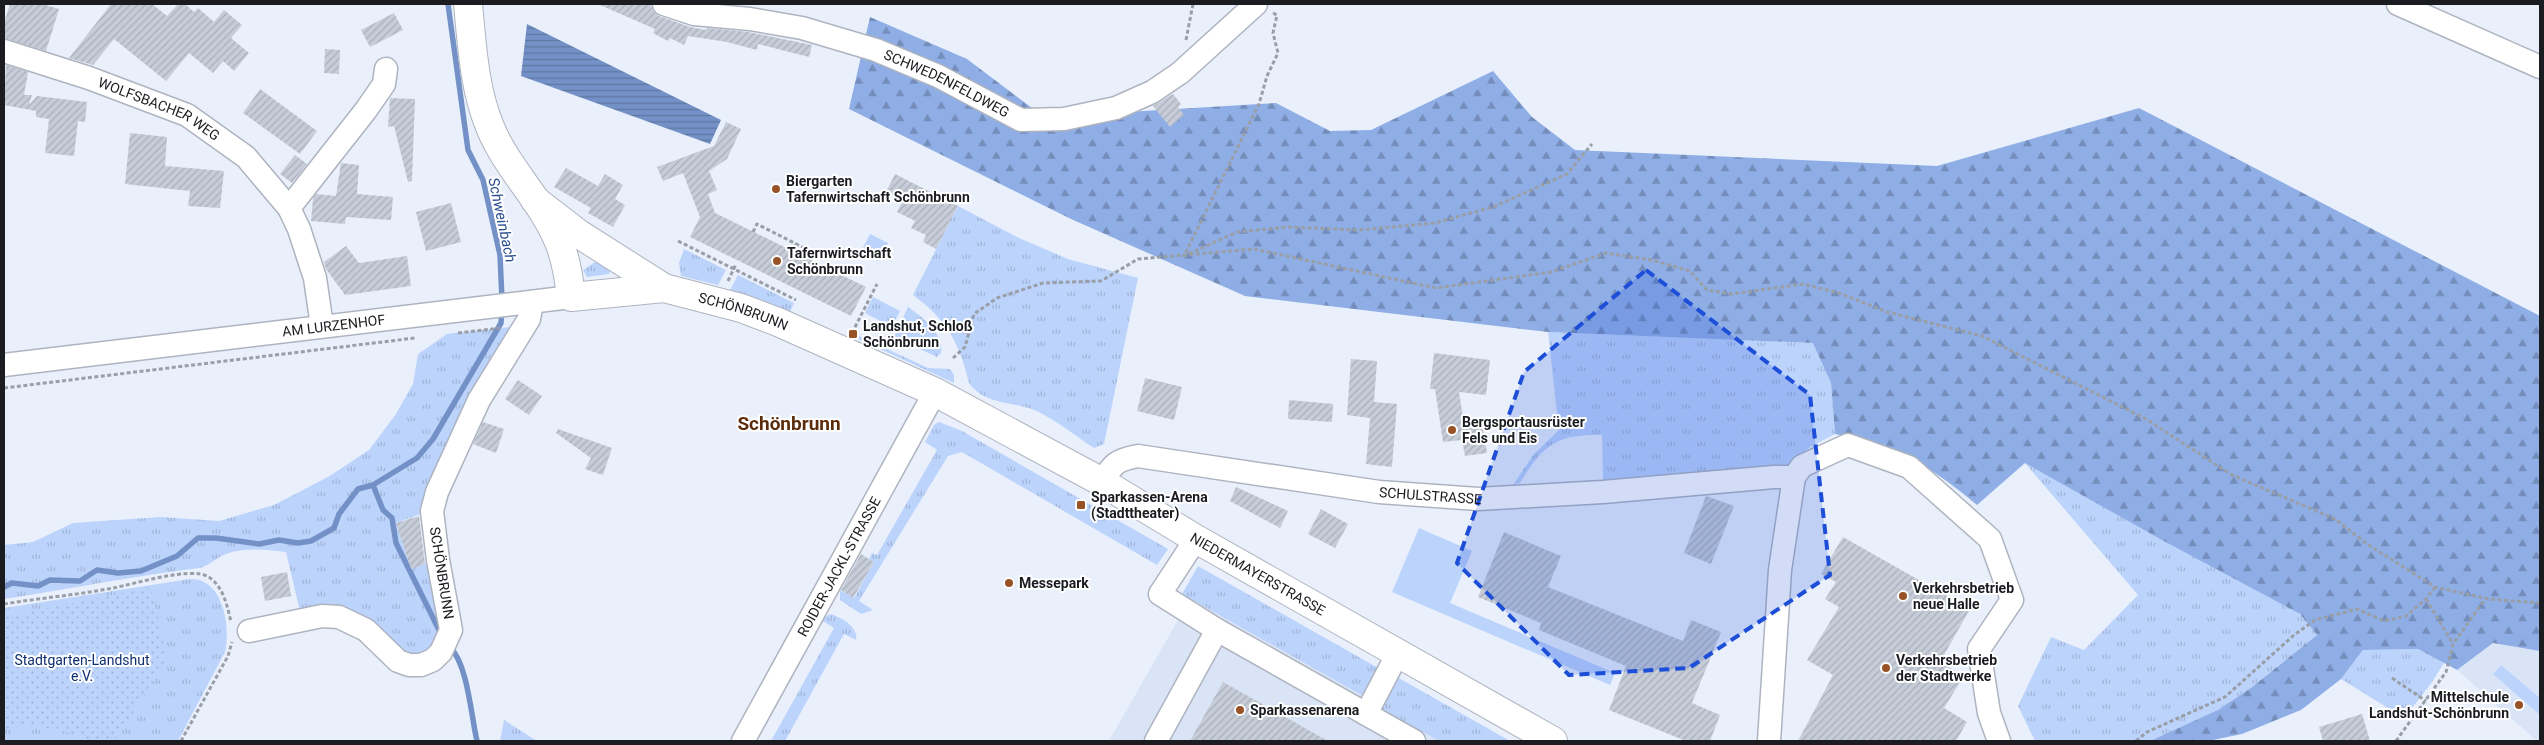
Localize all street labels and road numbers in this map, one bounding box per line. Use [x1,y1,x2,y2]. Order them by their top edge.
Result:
street label: SCHWEDENFELDWEG [882,46,1012,120]
street label: WOLFSBACHER WEG [96,74,223,144]
street label: SCHÖNBRUNN [697,289,791,334]
street label: AM LURZENHOF [281,311,386,340]
street label: SCHULSTRASSE [1378,484,1482,507]
street label: ROIDER-JACKL-STRASSE [794,494,884,639]
street label: SCHÖNBRUNN [427,526,457,620]
street label: NIEDERMAYERSTRASSE [1187,529,1328,619]

